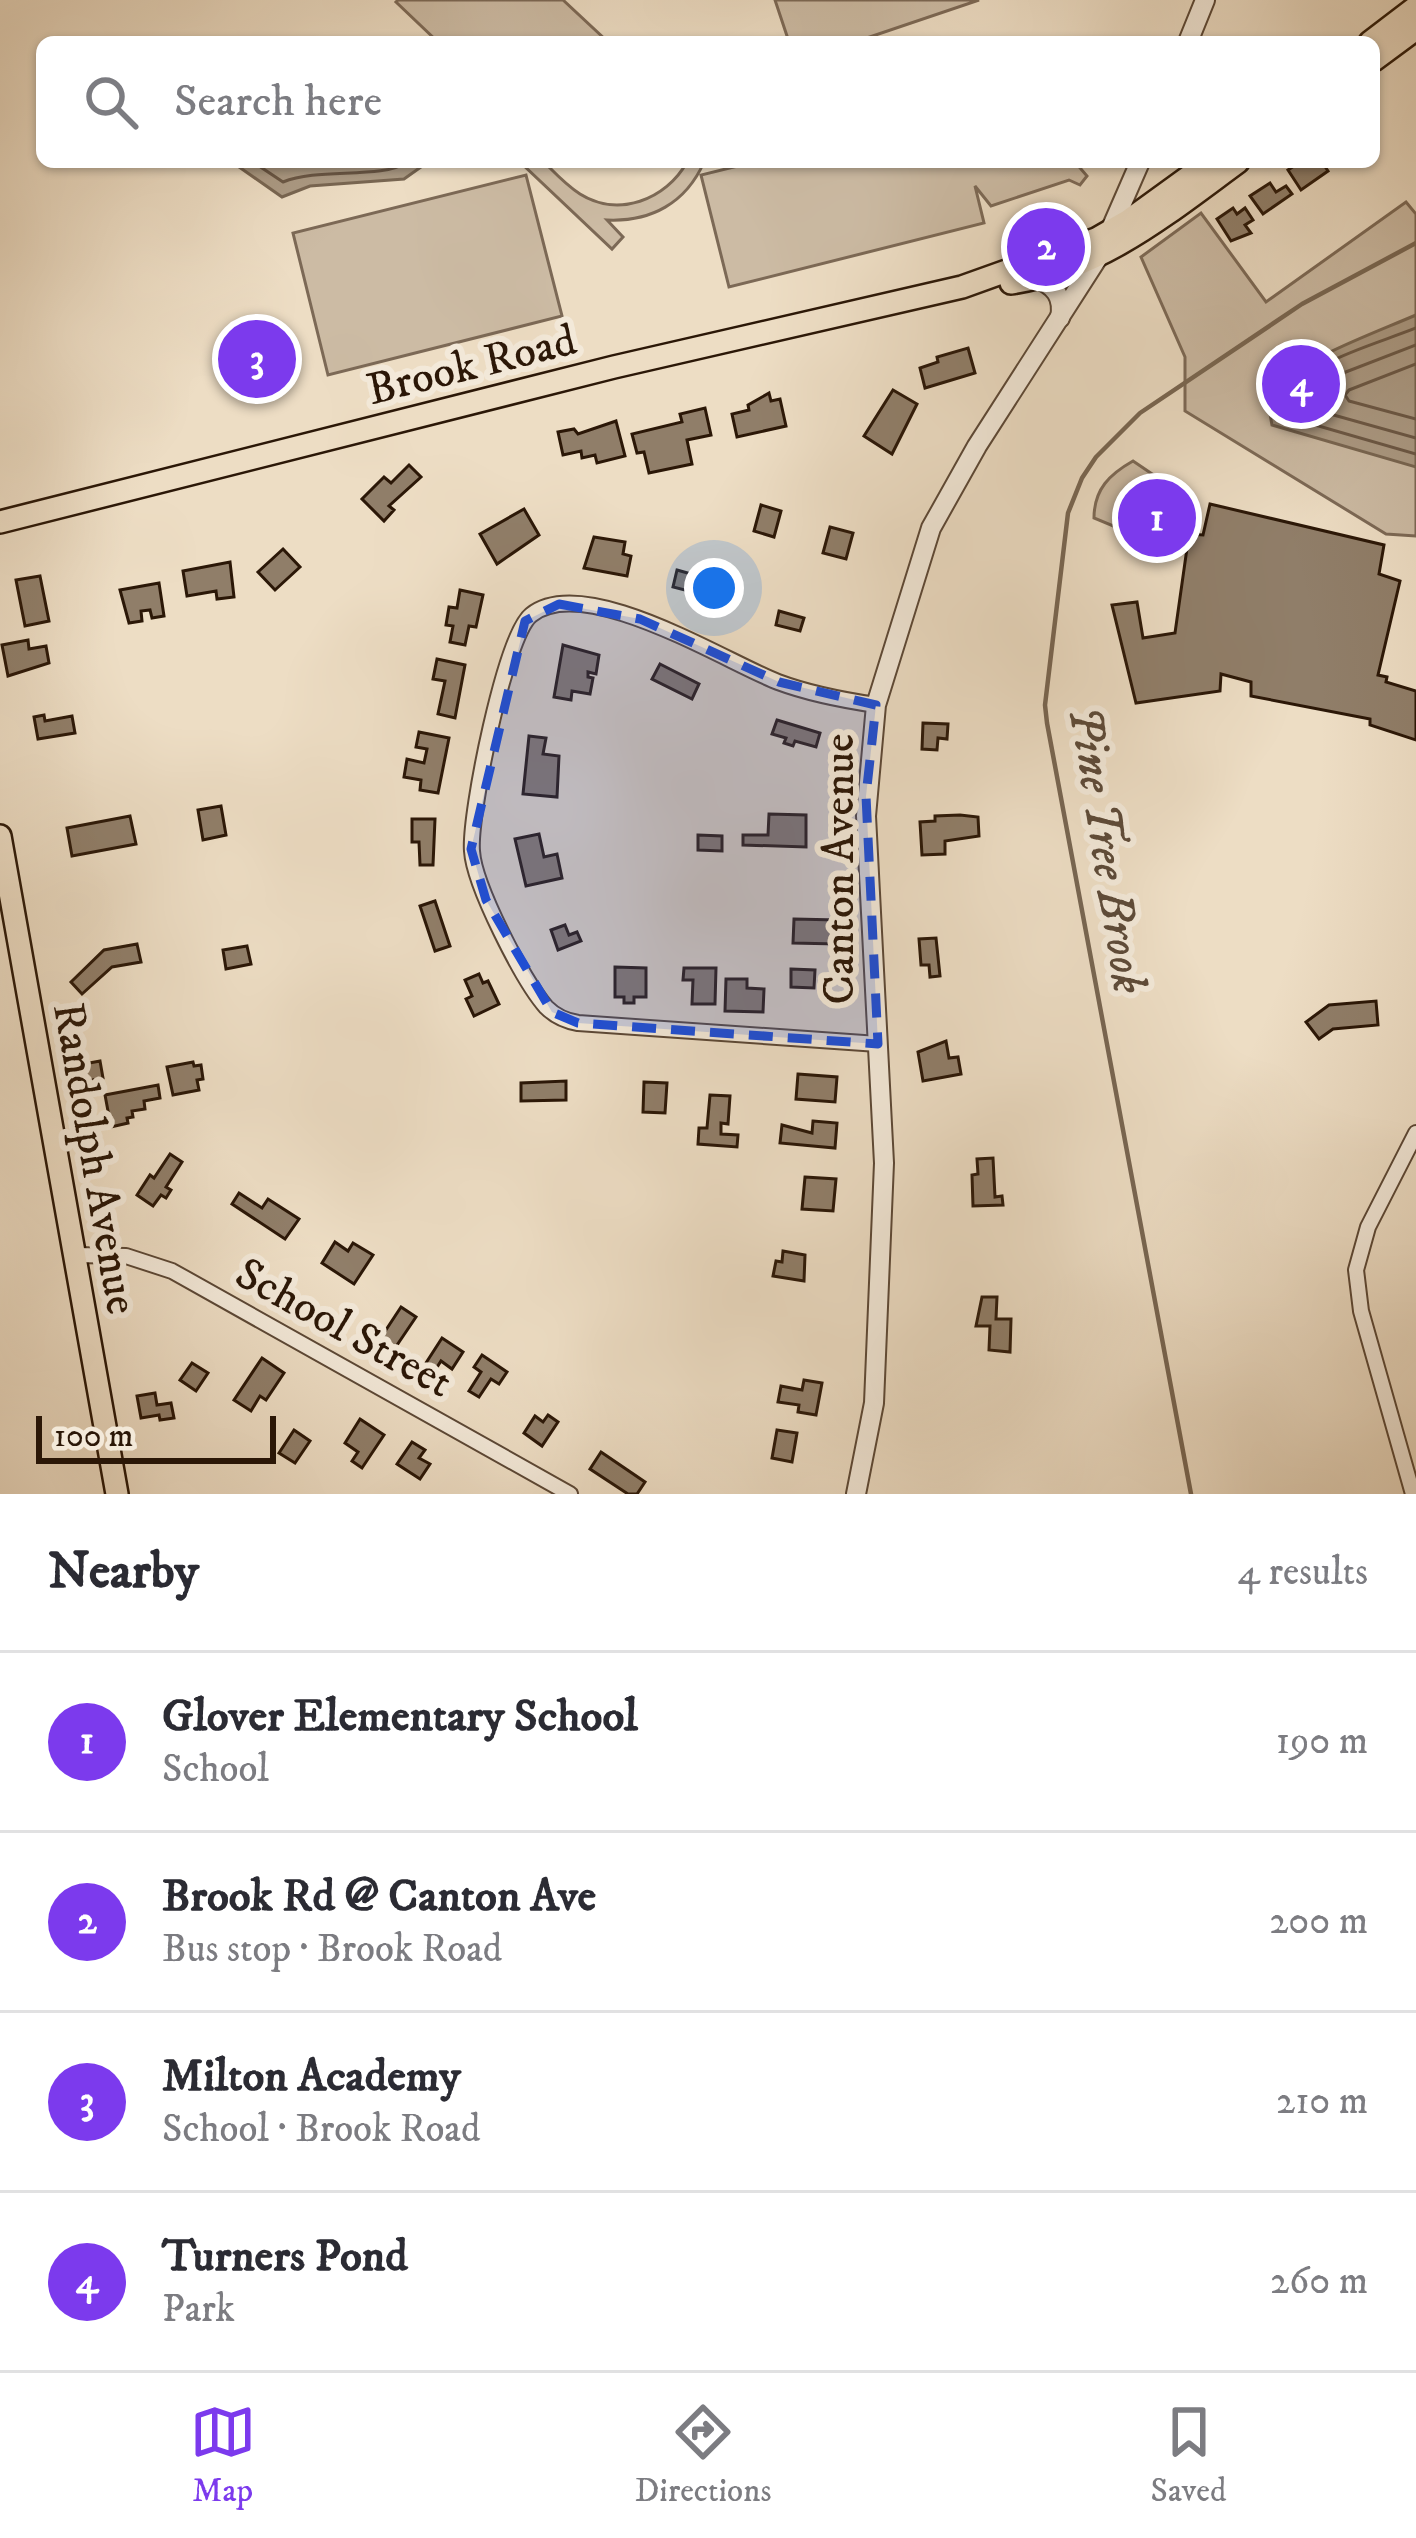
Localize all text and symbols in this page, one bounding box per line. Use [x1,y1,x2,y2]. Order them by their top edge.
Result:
search box [36,36,1380,168]
icon: search [78,69,144,135]
text: Search here [174,74,382,130]
pin: 2 [1007,202,1085,292]
street label: Brook Road [361,313,583,419]
pin: 3 [218,314,296,404]
pin: 4 [1262,339,1340,429]
pin: 1 [1118,473,1196,563]
your location [684,558,744,618]
water label: Pine Tree Brook [1054,701,1158,998]
street label: Canton Avenue [812,733,868,1005]
street label: Randolph Avenue [39,998,149,1319]
street label: School Street [225,1246,462,1411]
scale bar [36,1410,276,1463]
text: 100 m [54,1416,133,1457]
text: Nearby [48,1540,199,1604]
text: 4 results [1238,1548,1368,1597]
text: Glover Elementary School [162,1689,638,1745]
text: 1 [80,1717,94,1766]
text: 190 m [1276,1717,1368,1766]
text: School [162,1745,269,1794]
text: Brook Rd @ Canton Ave [162,1869,596,1925]
text: 2 [77,1897,97,1946]
text: 200 m [1269,1897,1368,1946]
text: Bus stop · Brook Road [162,1925,502,1974]
text: Milton Academy [162,2049,461,2105]
text: 3 [80,2077,94,2126]
text: 210 m [1276,2077,1368,2126]
text: School · Brook Road [162,2105,480,2154]
text: Turners Pond [162,2229,408,2285]
text: 4 [76,2257,98,2306]
text: 260 m [1270,2257,1368,2306]
text: Park [162,2285,235,2334]
tab: Map [190,2399,256,2512]
tab: Directions [635,2399,771,2512]
tab: Saved [1151,2399,1226,2512]

